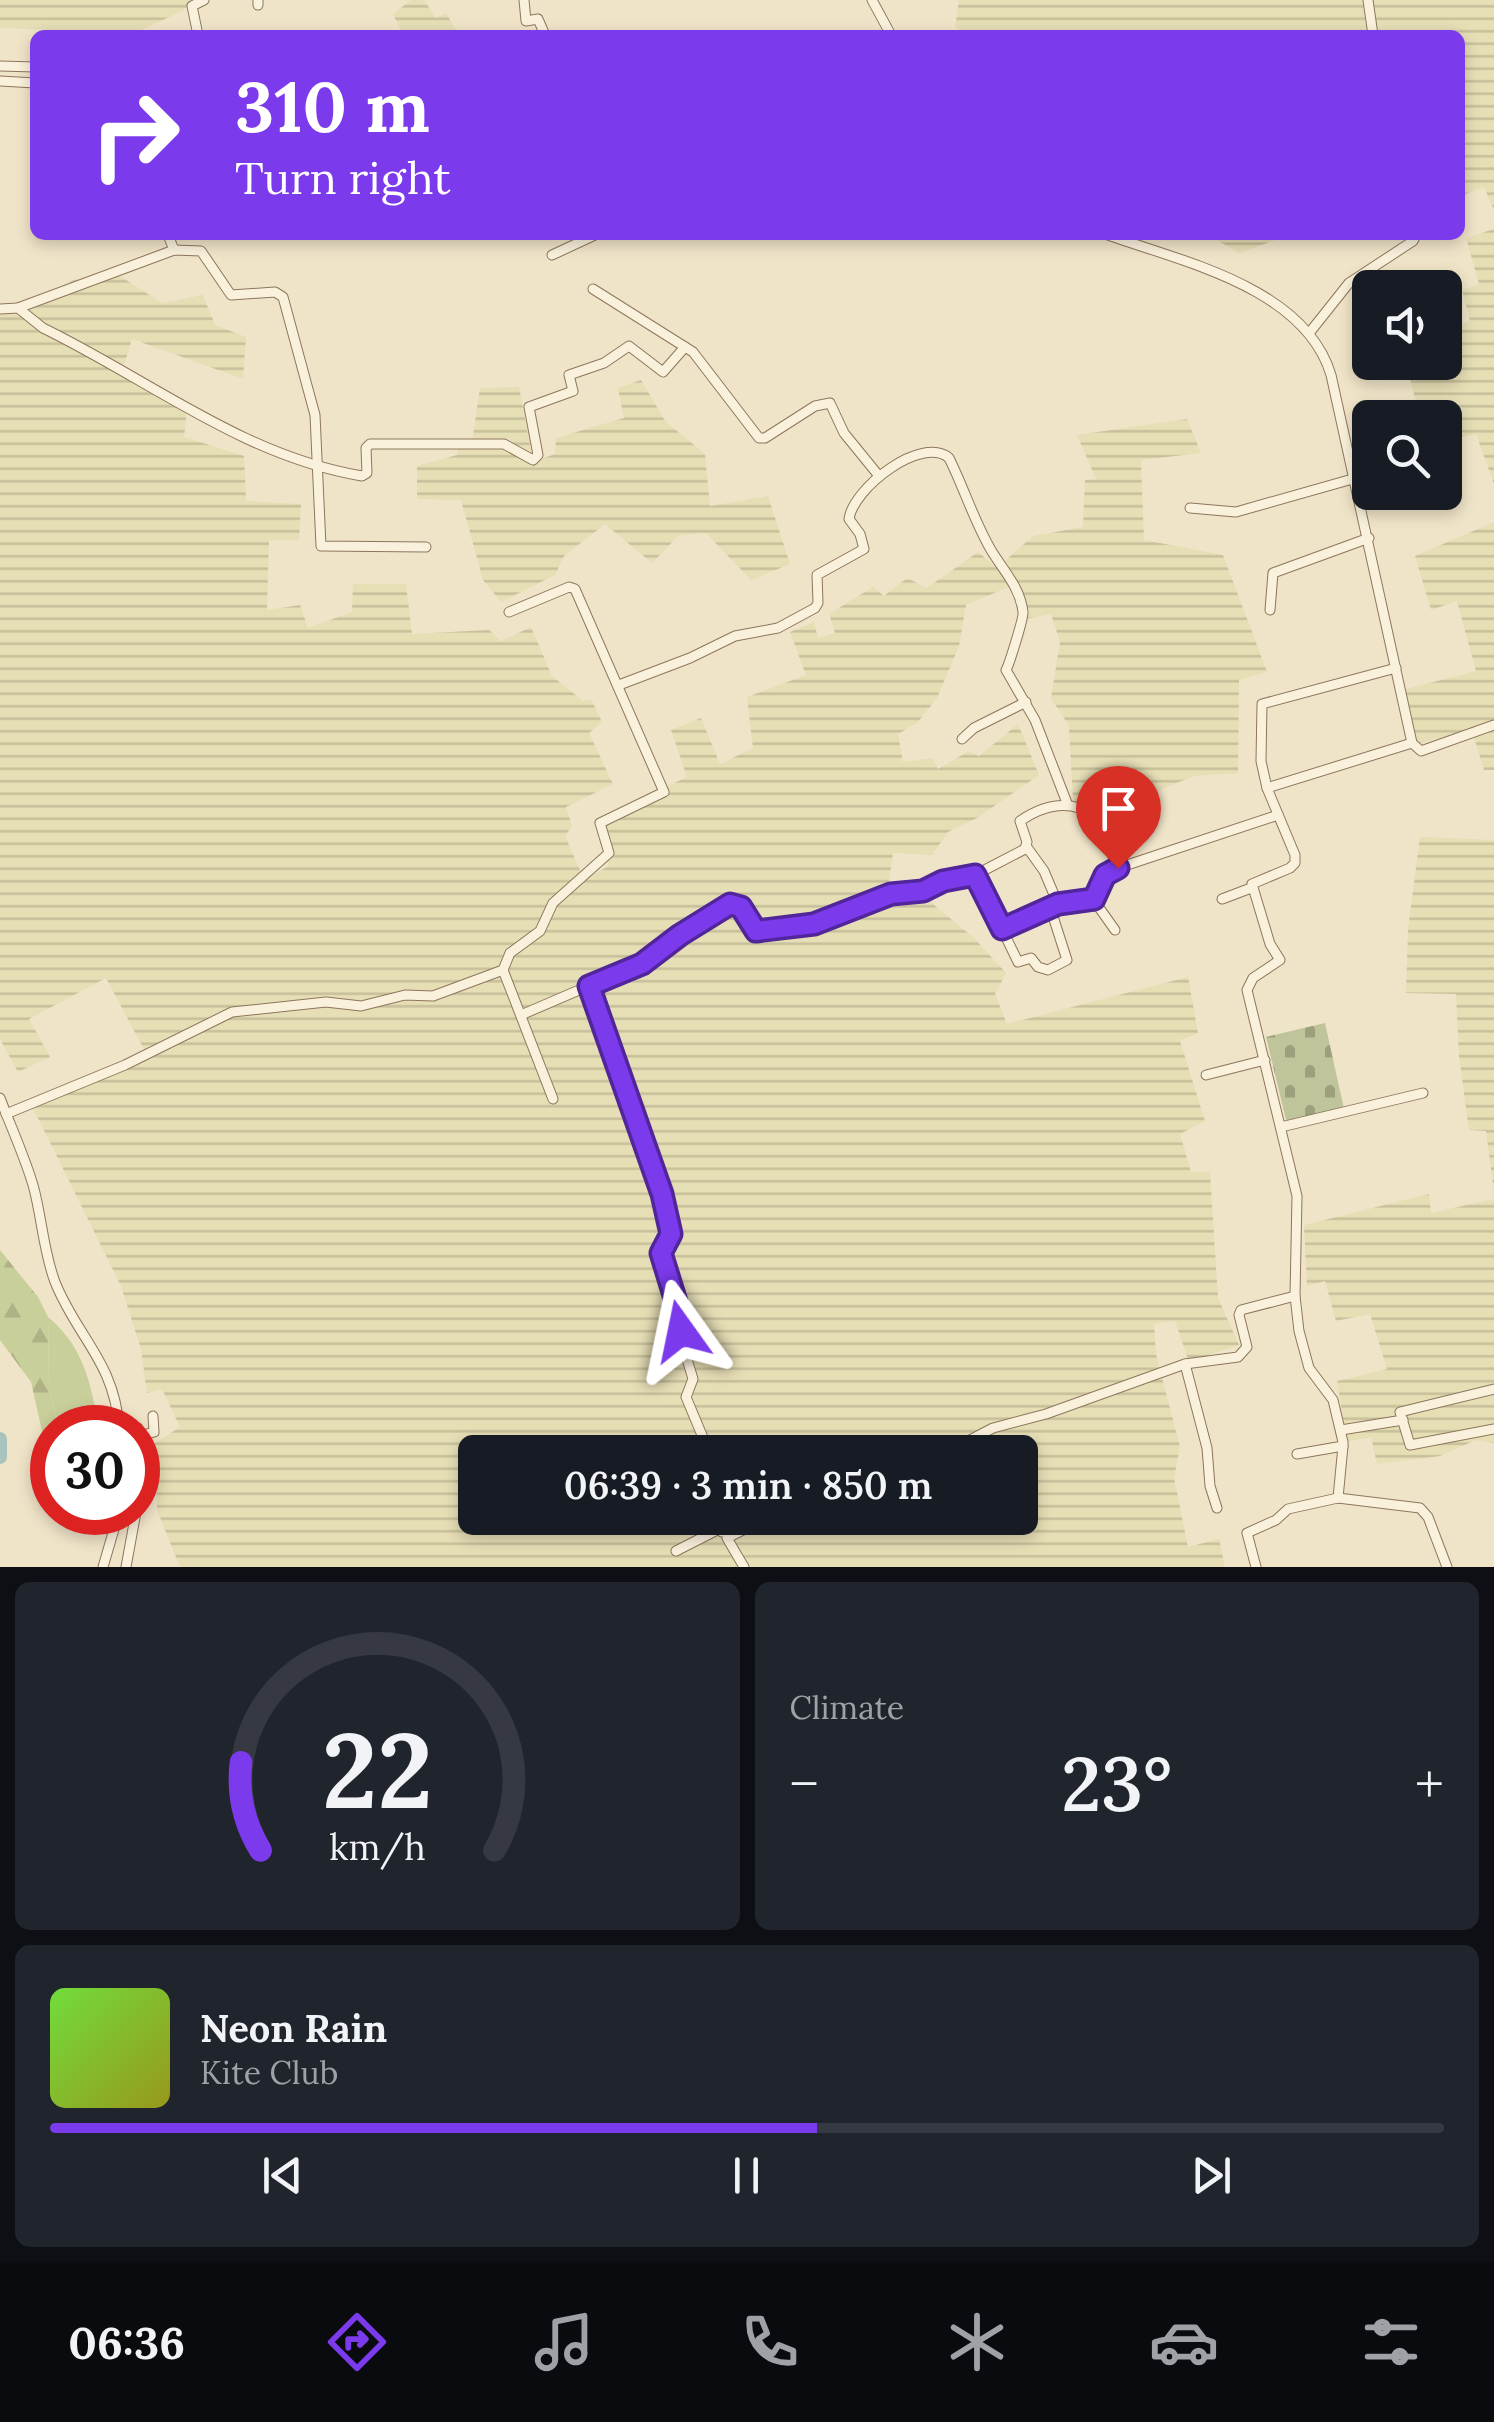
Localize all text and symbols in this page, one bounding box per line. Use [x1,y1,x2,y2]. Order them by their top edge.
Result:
text: 310 m [235,62,430,151]
icon: right [70,70,200,200]
text: Turn right [235,149,451,206]
map controls [1352,270,1462,510]
button: sound [1352,270,1462,380]
button: search [1352,400,1462,510]
pin [1076,766,1161,869]
icon: arrive [1091,781,1146,836]
position arrow [629,1279,733,1383]
speed limit sign: 30 [30,1405,160,1535]
text: 06:39 · 3 min · 850 m [564,1461,932,1509]
text: Climate [790,1687,904,1728]
text: 22 [322,1703,433,1836]
text: 23° [1061,1736,1172,1832]
text: − [790,1749,819,1819]
text: + [1415,1749,1444,1819]
text: km/h [329,1824,426,1870]
text: Neon Rain [200,2004,387,2052]
text: Kite Club [200,2052,338,2093]
icon: previous [255,2148,310,2203]
icon: pause [719,2148,774,2203]
icon: next [1184,2148,1239,2203]
icon: directions [322,2307,392,2377]
icon: music [529,2307,599,2377]
icon: phone [735,2307,805,2377]
icon: climate [942,2307,1012,2377]
icon: car [1149,2307,1219,2377]
icon: filters [1356,2307,1426,2377]
text: 06:36 [68,2314,185,2371]

